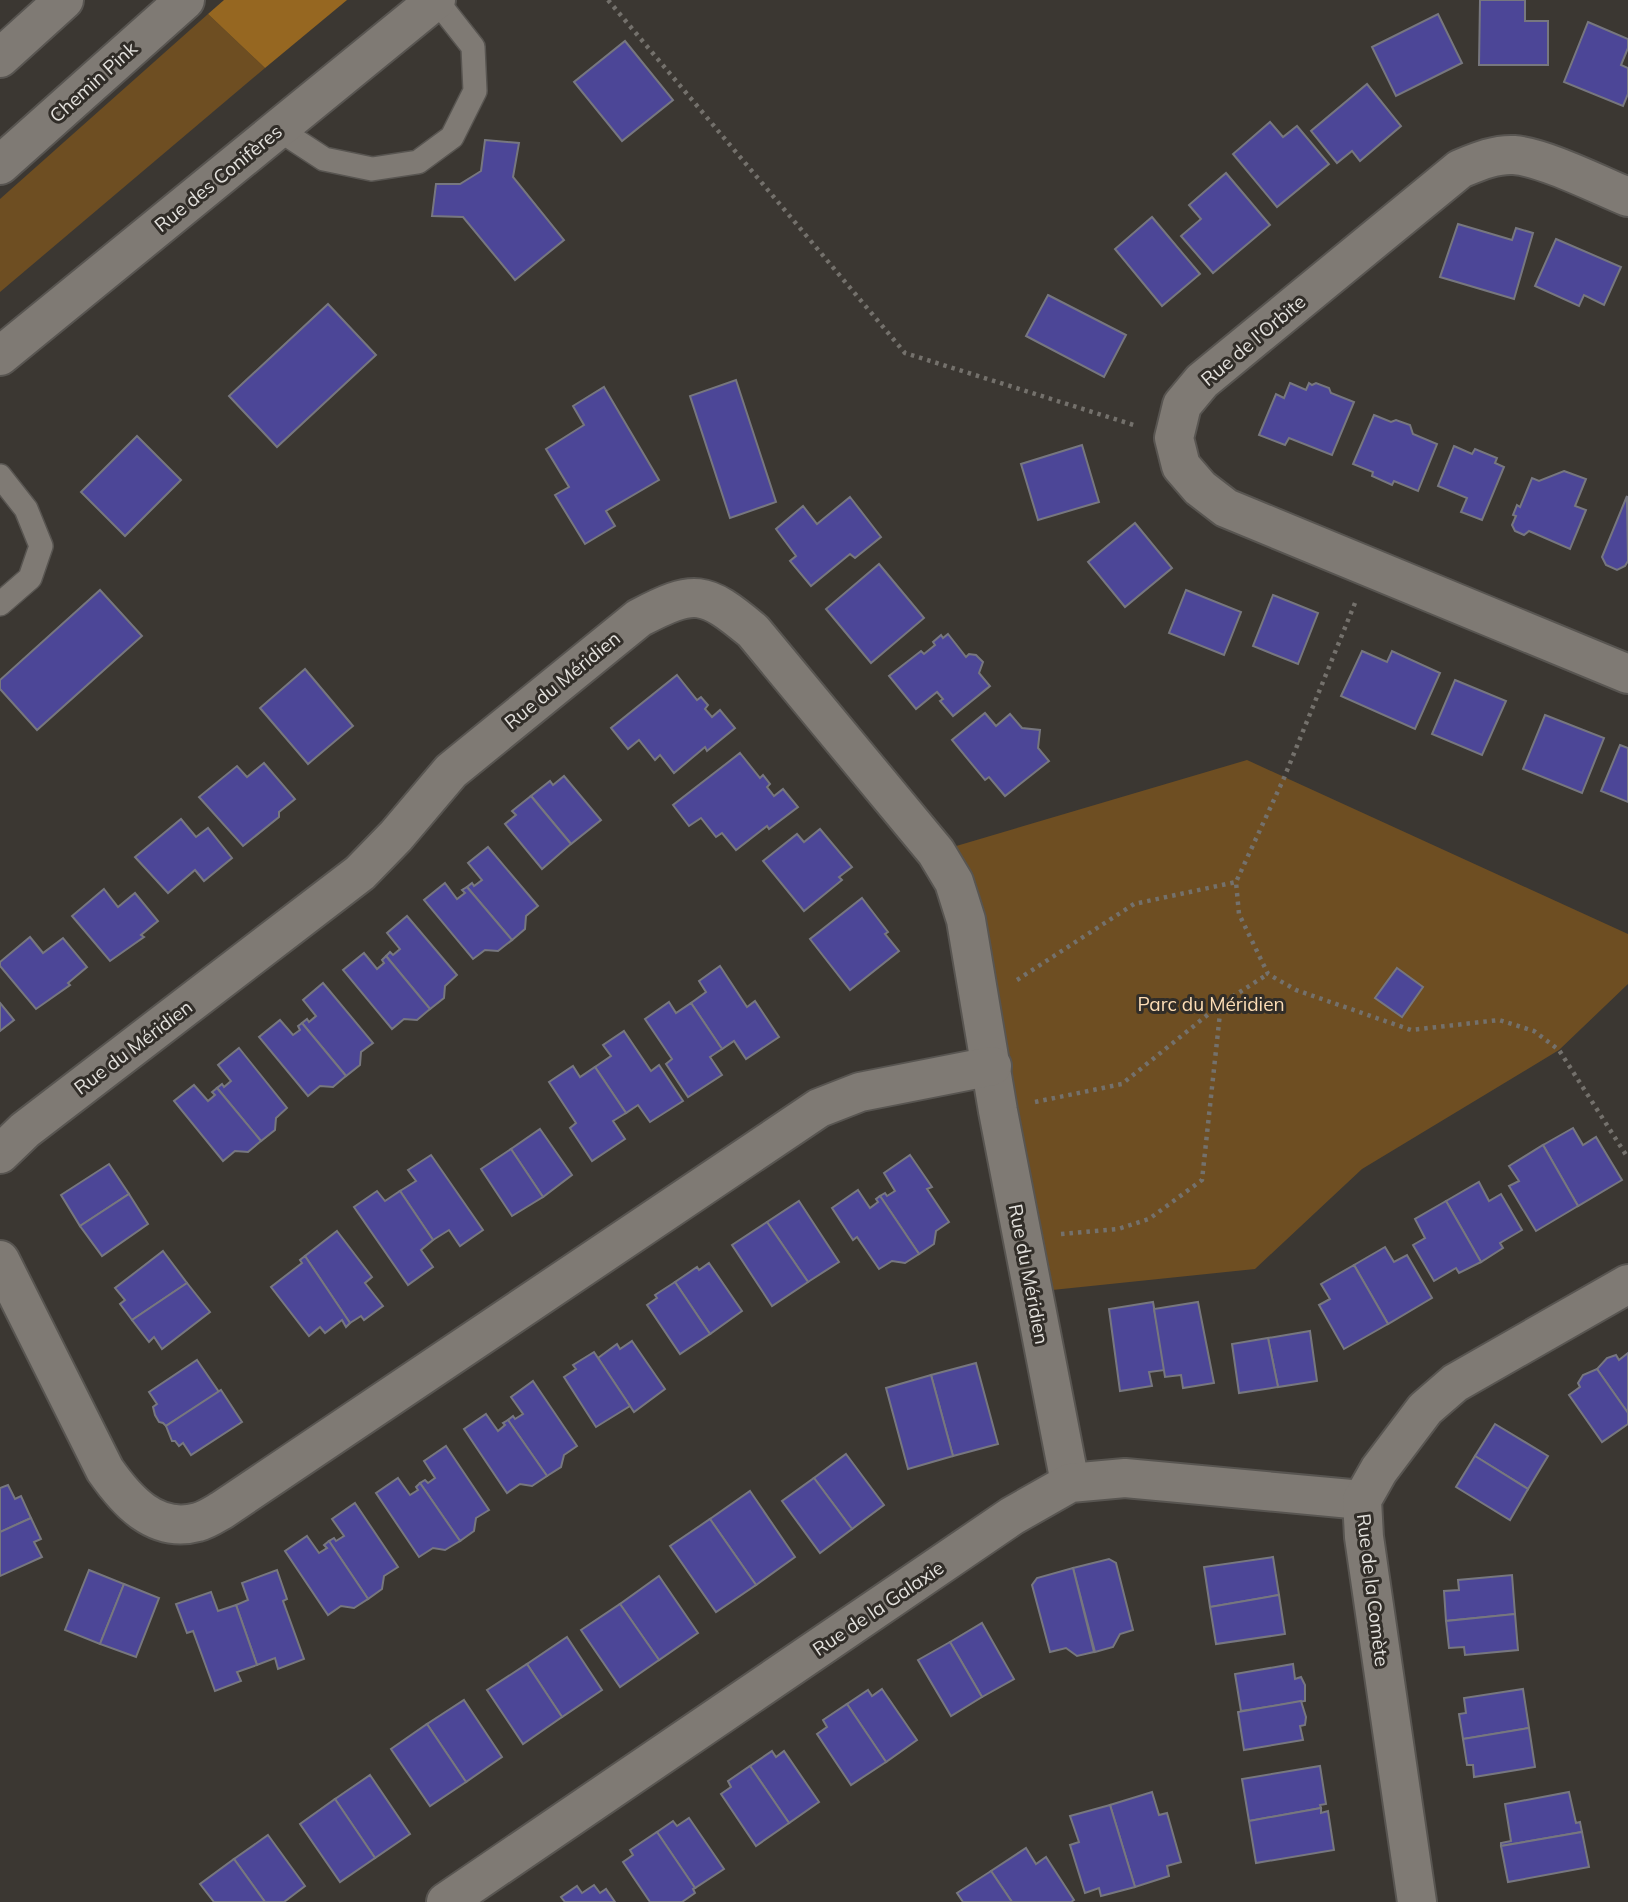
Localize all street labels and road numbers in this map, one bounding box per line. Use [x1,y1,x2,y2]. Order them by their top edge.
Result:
street label: Chemin Pink [44,36,142,128]
street label: Rue des Conifères [149,119,287,237]
street label: Rue de l'Orbite [1196,289,1310,391]
street label: Rue du Méridien [499,626,625,734]
street label: Rue du Méridien [69,995,197,1099]
street label: Rue du Méridien [1004,1202,1054,1346]
street label: Rue de la Comète [1352,1512,1394,1668]
street label: Rue de la Galaxie [808,1555,948,1661]

